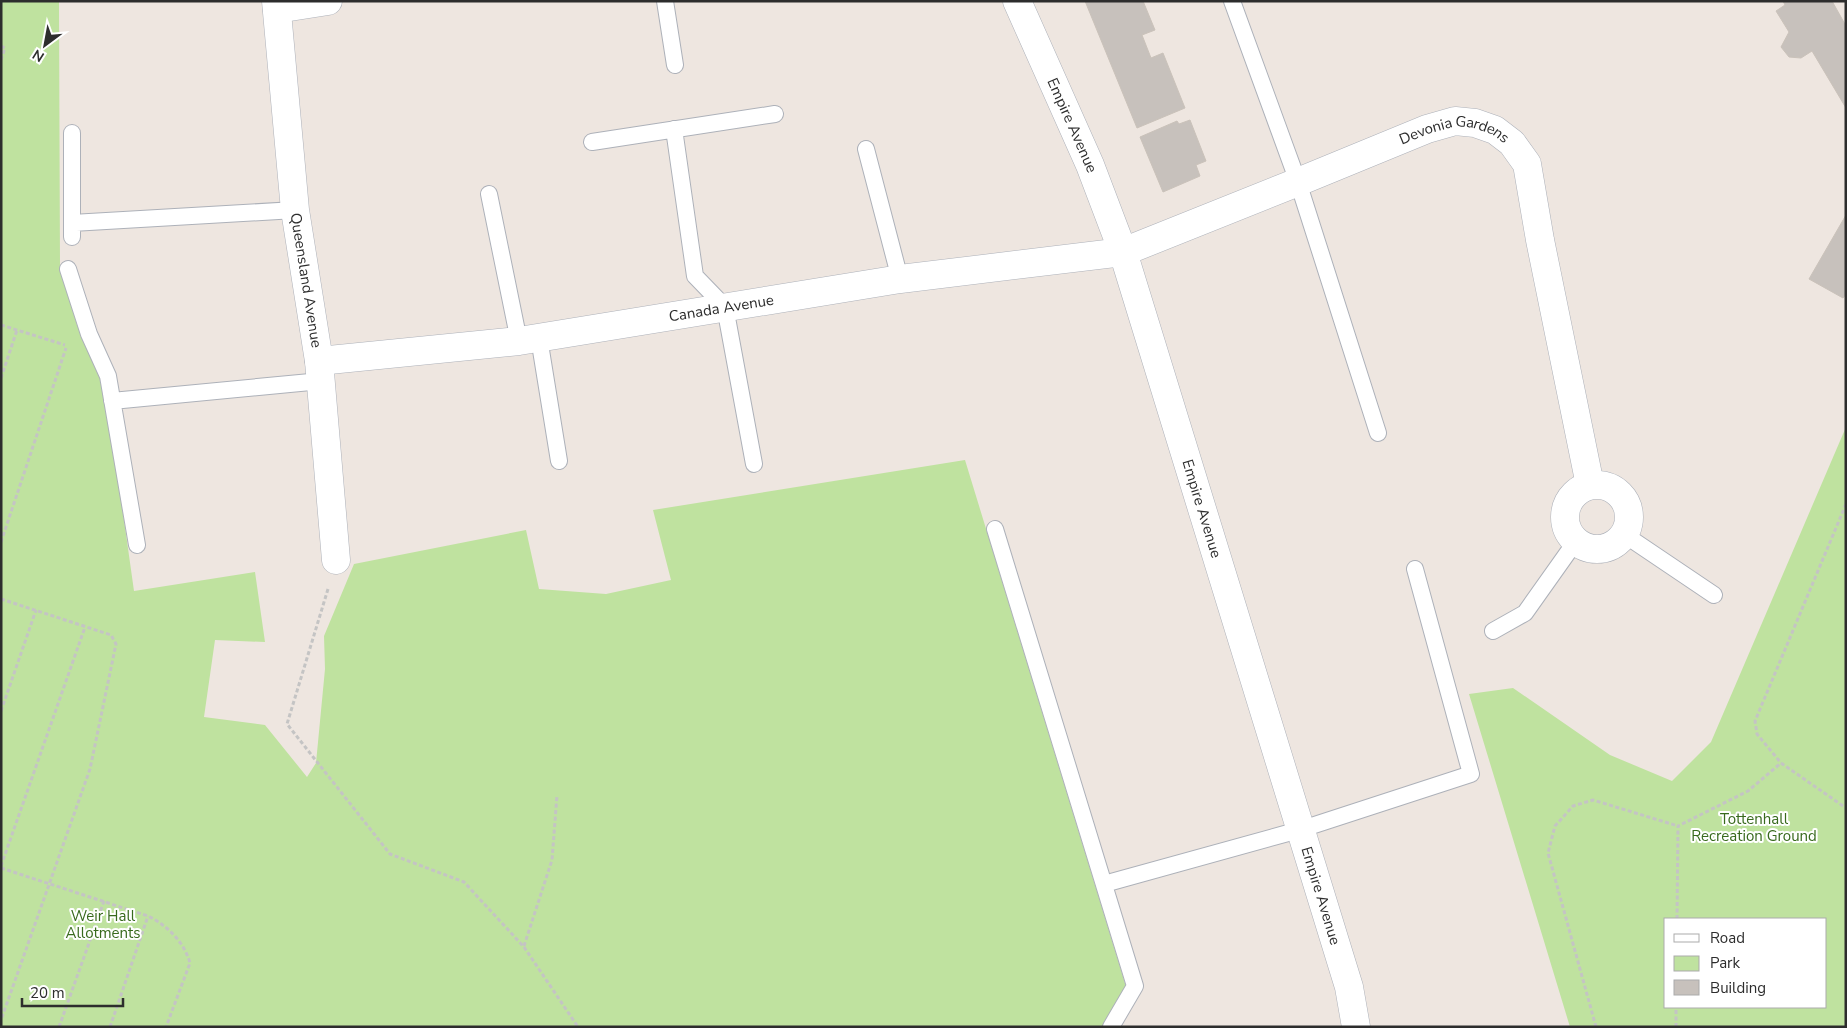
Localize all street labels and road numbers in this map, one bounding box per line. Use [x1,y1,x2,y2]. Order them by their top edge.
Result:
street label: Empire Avenue [1042,75,1102,176]
street label: Devonia Gardens [1395,135,1511,153]
street label: Queensland Avenue [286,211,327,349]
street label: Canada Avenue [667,290,775,326]
street label: Empire Avenue [1177,457,1226,560]
street label: Empire Avenue [1296,844,1345,947]

